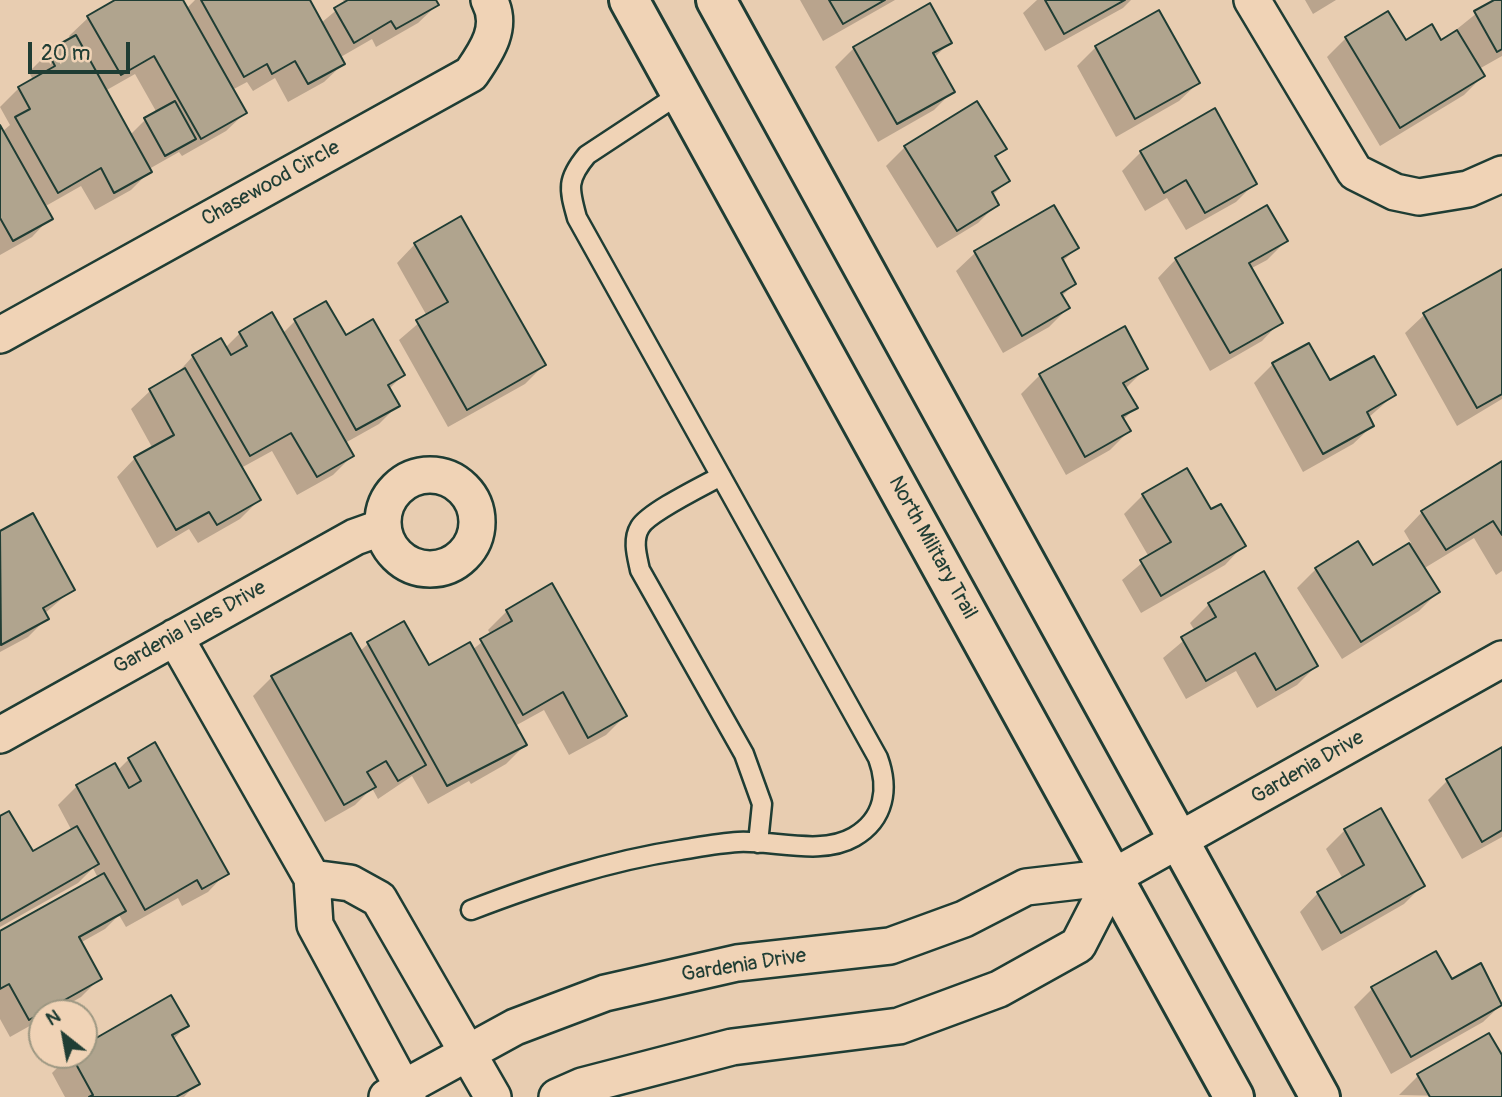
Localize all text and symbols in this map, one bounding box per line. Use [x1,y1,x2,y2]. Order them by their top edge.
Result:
scale bar [32,28,133,72]
text: 20 m [41,40,90,67]
street label: Chasewood Circle [197,136,345,232]
street label: North Military Trail [882,472,982,624]
street label: Gardenia Isles Drive [109,576,271,680]
street label: Gardenia Drive [1247,726,1369,810]
street label: Gardenia Drive [680,944,808,988]
north arrow [28,999,98,1069]
text: N [42,1004,65,1031]

